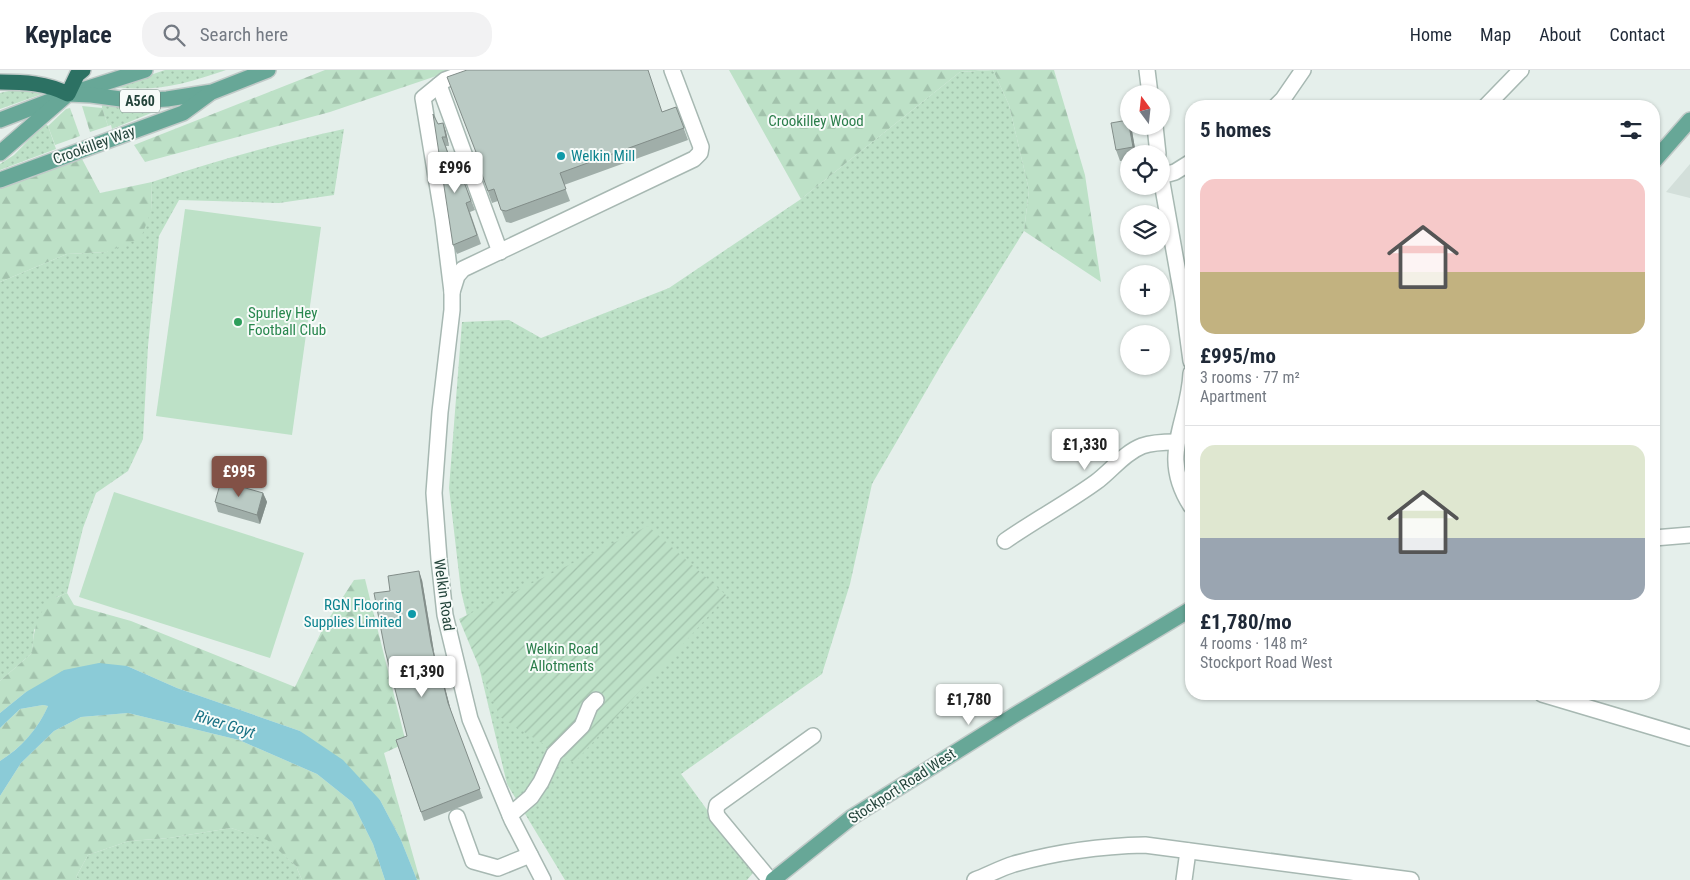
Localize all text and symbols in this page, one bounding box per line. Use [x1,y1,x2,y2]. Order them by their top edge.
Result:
search box [142,12,492,57]
text: Keyplace [25,21,112,49]
icon: search [160,21,188,49]
text: Search here [200,23,288,46]
text: Home [1410,24,1452,45]
text: Map [1480,24,1511,45]
text: About [1539,24,1581,45]
text: Contact [1609,24,1665,45]
north arrow [1120,85,1170,135]
map controls [1120,85,1170,375]
road number: A560 [120,90,160,112]
park label: Crookilley Wood [768,112,864,130]
icon: filters [1617,116,1645,144]
text: 5 homes [1200,118,1271,142]
street label: Crookilley Way [50,122,138,168]
button: locate [1120,145,1170,195]
place label: Welkin Mill [571,147,635,165]
marker: Welkin Mill [555,150,567,162]
pin: £996 [425,152,485,194]
text: £996 [439,158,471,177]
button: layers [1120,205,1170,255]
icon: home [1378,212,1468,302]
button: + [1120,265,1170,315]
place label: Spurley Hey Football Club [248,304,326,339]
marker: Spurley Hey Football Club [232,316,244,328]
button: − [1120,325,1170,375]
text: £995/mo [1200,344,1276,368]
text: 3 rooms · 77 m² [1200,368,1300,387]
text: Apartment [1200,387,1267,406]
pin: £1,330 [1044,428,1126,471]
text: £1,330 [1063,435,1107,454]
pin: £995 [209,456,269,498]
text: £995 [223,462,255,481]
icon: home [1378,477,1468,567]
street label: Welkin Road [430,558,458,632]
place label: RGN Flooring Supplies Limited [304,596,402,631]
marker: RGN Flooring Supplies Limited [406,608,418,620]
text: £1,780/mo [1200,610,1292,634]
text: 4 rooms · 148 m² [1200,634,1308,653]
park label: Welkin Road Allotments [526,640,598,675]
text: Stockport Road West [1200,653,1332,672]
pin: £1,390 [381,656,463,698]
text: £1,390 [400,662,444,681]
pin: £1,780 [928,684,1010,726]
text: £1,780 [947,690,991,709]
water label: River Goyt [193,706,258,742]
street label: Stockport Road West [845,745,959,827]

